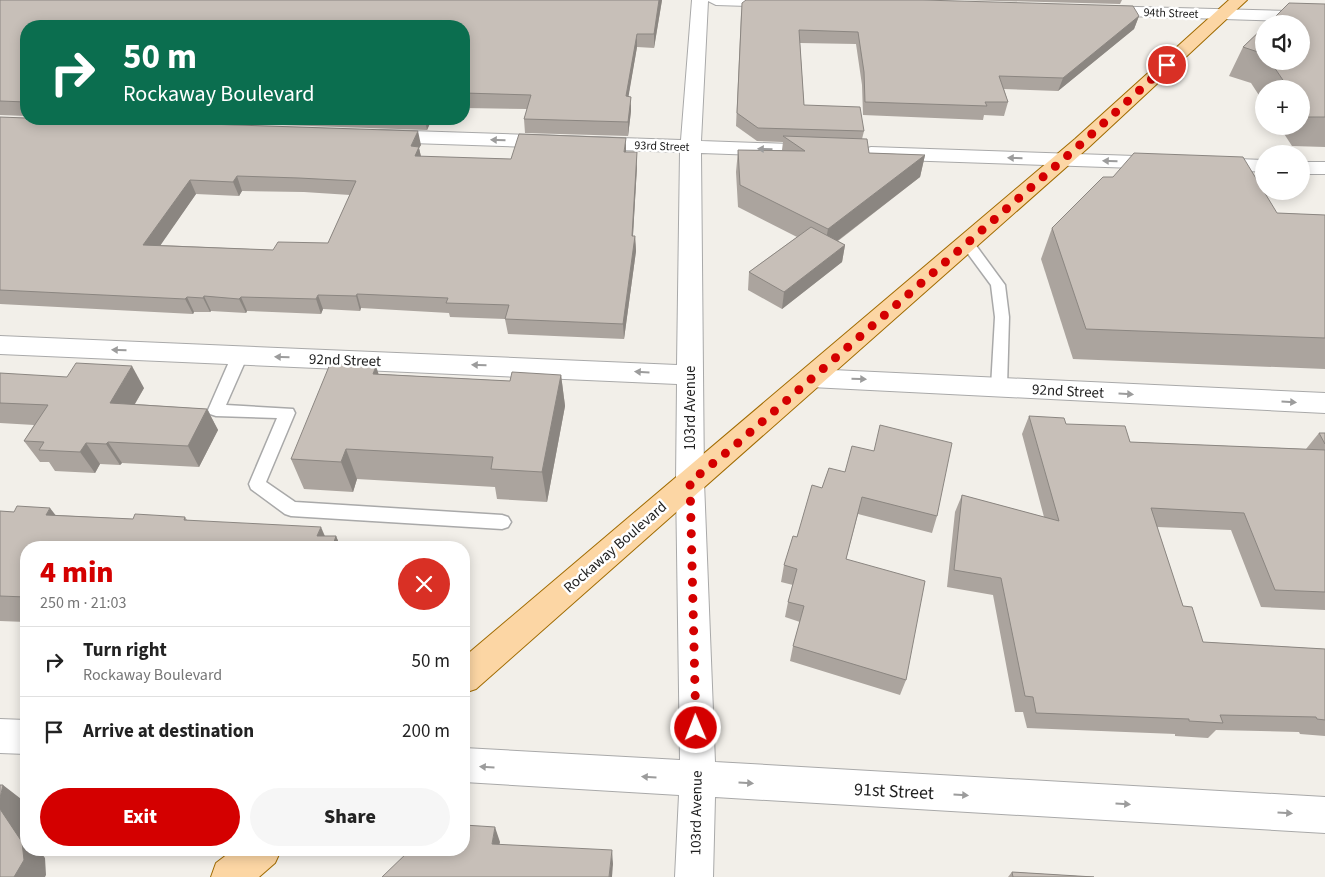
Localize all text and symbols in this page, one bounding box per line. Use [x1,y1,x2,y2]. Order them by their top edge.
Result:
street label: 94th Street [1143,4,1199,23]
map controls [1255,15,1310,200]
button: sound [1255,15,1310,70]
text: 50 m [123,32,197,82]
icon: right [40,40,105,105]
pin [1146,44,1188,86]
icon: arrive [1153,51,1181,79]
text: Rockaway Boulevard [123,78,314,110]
button: + [1255,80,1310,135]
one-way arrow [490,136,506,144]
street label: 93rd Street [634,137,690,156]
one-way arrow [757,145,773,153]
button: − [1255,145,1310,200]
one-way arrow [1007,154,1023,162]
one-way arrow [1102,157,1118,165]
one-way arrow [111,346,127,354]
street label: 92nd Street [309,349,381,372]
one-way arrow [274,353,290,361]
one-way arrow [471,361,487,369]
street label: 103rd Avenue [680,366,701,450]
one-way arrow [633,368,649,376]
one-way arrow [852,376,868,384]
street label: 92nd Street [1031,379,1104,404]
one-way arrow [1119,390,1135,398]
one-way arrow [1281,398,1297,406]
street label: Rockaway Boulevard [559,497,671,598]
text: 4 min [40,551,114,594]
button: close [398,558,450,610]
text: 250 m · 21:03 [40,592,127,614]
text: Turn right [83,637,167,664]
icon: right [40,648,68,676]
text: 50 m [412,648,450,675]
text: Rockaway Boulevard [83,664,222,686]
position arrow [669,701,721,753]
icon: arrive [40,718,68,746]
text: Arrive at destination [83,718,254,745]
text: 200 m [402,718,450,745]
one-way arrow [478,762,494,770]
street label: 103rd Avenue [685,770,708,856]
one-way arrow [641,773,657,781]
street label: 91st Street [853,777,935,806]
one-way arrow [739,779,755,787]
button: Exit [40,788,240,846]
button: Share [250,788,450,846]
one-way arrow [953,791,969,799]
one-way arrow [1115,800,1131,808]
one-way arrow [1278,810,1294,818]

